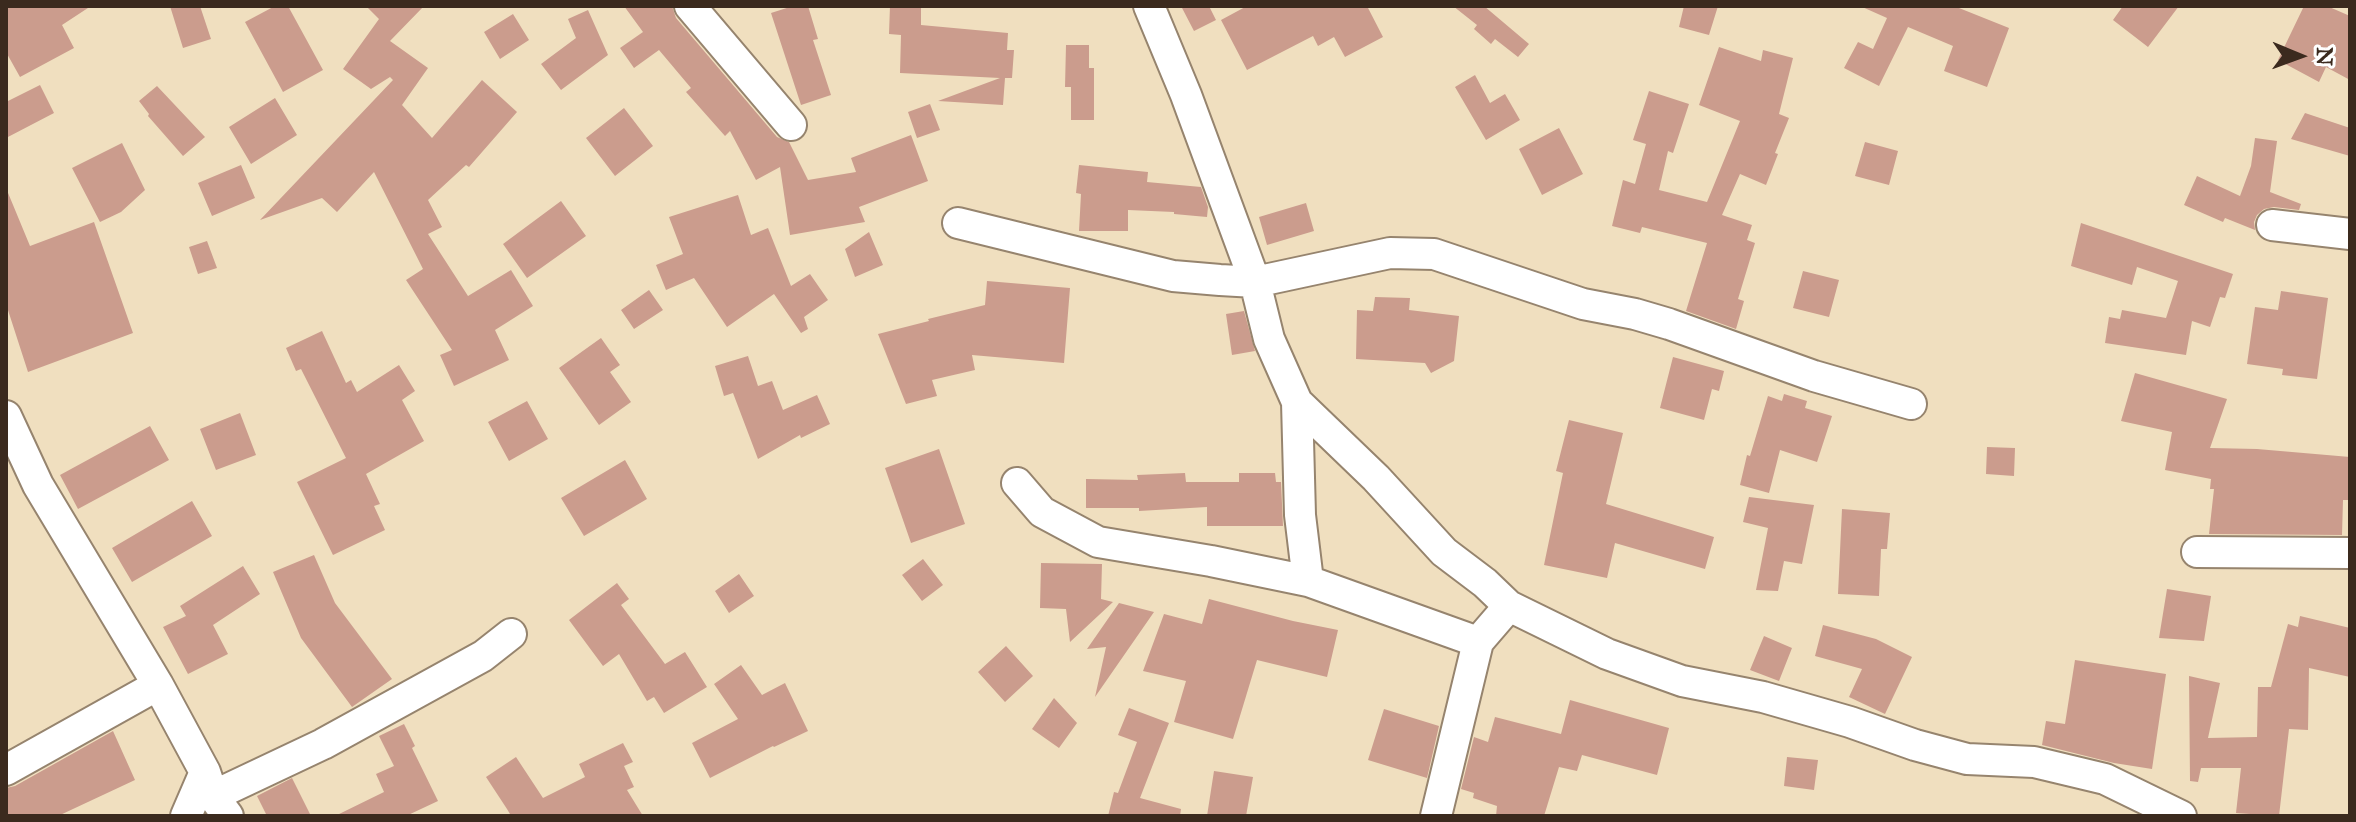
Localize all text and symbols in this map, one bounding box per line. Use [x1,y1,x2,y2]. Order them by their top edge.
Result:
north arrow [2260,16,2340,96]
text: N [2311,47,2338,66]

